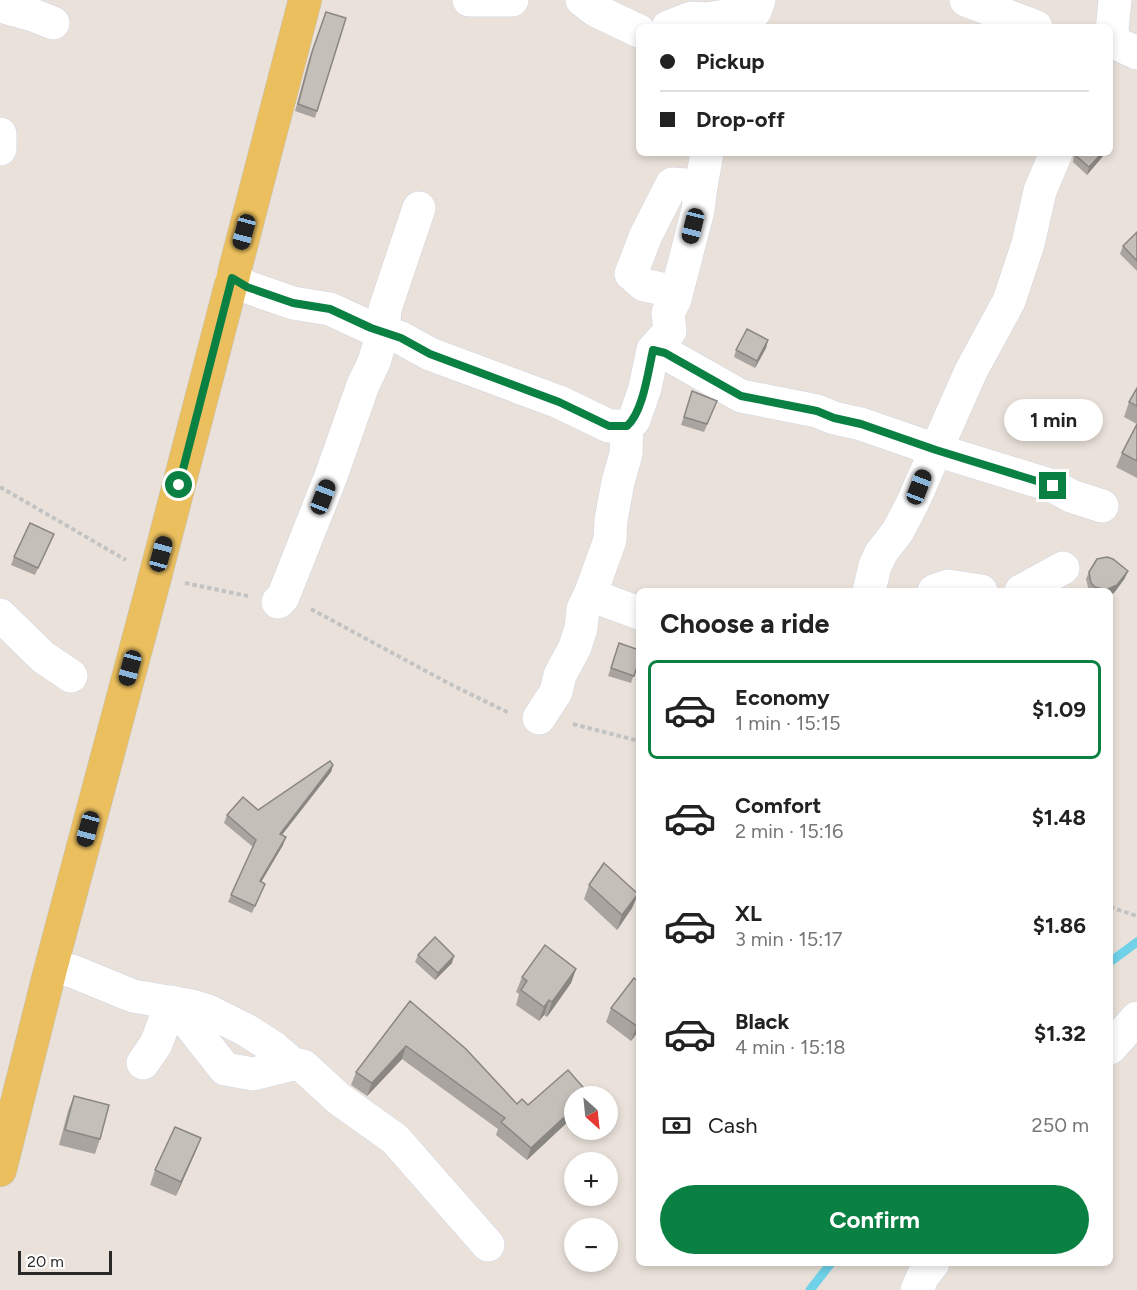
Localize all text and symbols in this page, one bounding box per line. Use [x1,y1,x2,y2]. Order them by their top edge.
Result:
text: Pickup [696,48,765,75]
text: Drop-off [696,106,785,133]
car [680,206,706,246]
car [231,212,257,252]
callout: 1 min [1004,399,1102,441]
text: 1 min [1030,408,1077,432]
car [904,467,934,507]
route start [165,471,192,498]
route end [1039,472,1066,499]
car [308,477,338,517]
car [148,534,174,574]
text: Choose a ride [660,607,829,640]
car [117,648,143,688]
icon: car [663,683,717,737]
text: Economy [735,684,830,711]
text: $1.09 [1032,696,1086,723]
text: 1 min · 15:15 [735,711,841,735]
icon: car [663,791,717,845]
text: Comfort [735,792,821,819]
text: $1.48 [1032,804,1086,831]
car [75,809,101,849]
text: 2 min · 15:16 [735,819,843,843]
icon: car [663,899,717,953]
text: XL [735,900,762,927]
text: $1.86 [1033,912,1086,939]
text: 3 min · 15:17 [735,927,842,951]
icon: car [663,1007,717,1061]
text: Black [735,1008,789,1035]
text: $1.32 [1034,1020,1086,1047]
text: 4 min · 15:18 [735,1035,846,1059]
north arrow [564,1086,618,1140]
map controls [564,1086,618,1272]
icon: cash [660,1109,693,1142]
text: Cash [708,1112,758,1139]
text: 250 m [1032,1113,1089,1137]
button: + [564,1152,618,1206]
button: Confirm [660,1185,1089,1254]
button: − [564,1218,618,1272]
scale bar [18,1248,112,1276]
text: 20 m [27,1252,64,1271]

